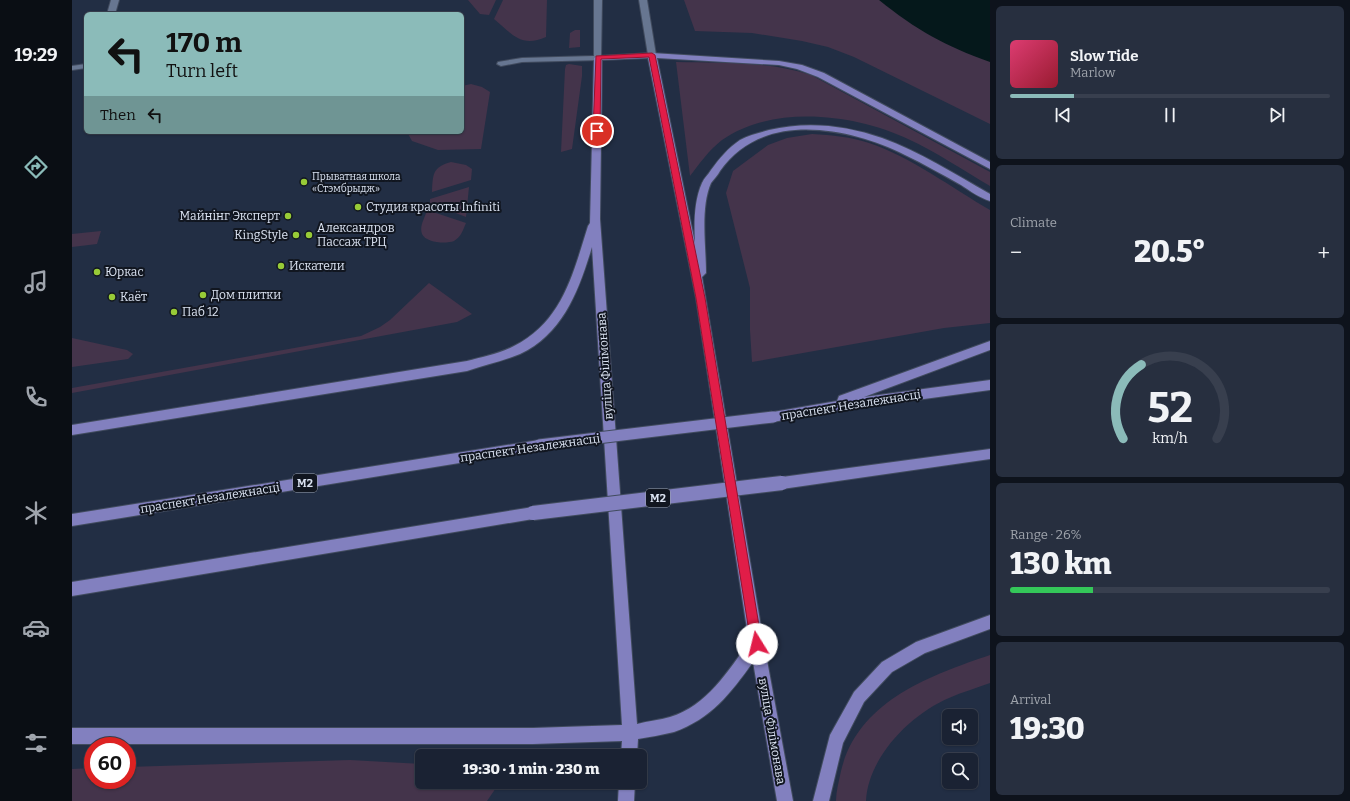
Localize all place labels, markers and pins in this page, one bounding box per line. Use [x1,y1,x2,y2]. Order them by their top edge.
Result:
pin [580,114,614,148]
place label: Прыватная школа «Стэмбрыдж» [312,171,401,195]
marker: Прыватная школа «Стэмбрыдж» [299,177,309,187]
place label: Студия красоты Infiniti [366,200,501,214]
marker: Студия красоты Infiniti [353,202,363,212]
place label: Майнінг Эксперт [180,209,280,223]
marker: Майнінг Эксперт [283,211,293,221]
place label: Александров Пассаж ТРЦ [317,221,395,249]
place label: KingStyle [234,228,288,242]
marker: KingStyle [291,230,301,240]
marker: Александров Пассаж ТРЦ [304,230,314,240]
place label: Искатели [289,259,345,273]
marker: Искатели [276,261,286,271]
place label: Юркас [105,265,144,279]
marker: Юркас [92,267,102,277]
place label: Дом плитки [211,288,281,302]
place label: Каёт [120,290,147,304]
marker: Дом плитки [198,290,208,300]
marker: Каёт [107,292,117,302]
place label: Паб 12 [182,305,219,319]
marker: Паб 12 [169,307,179,317]

